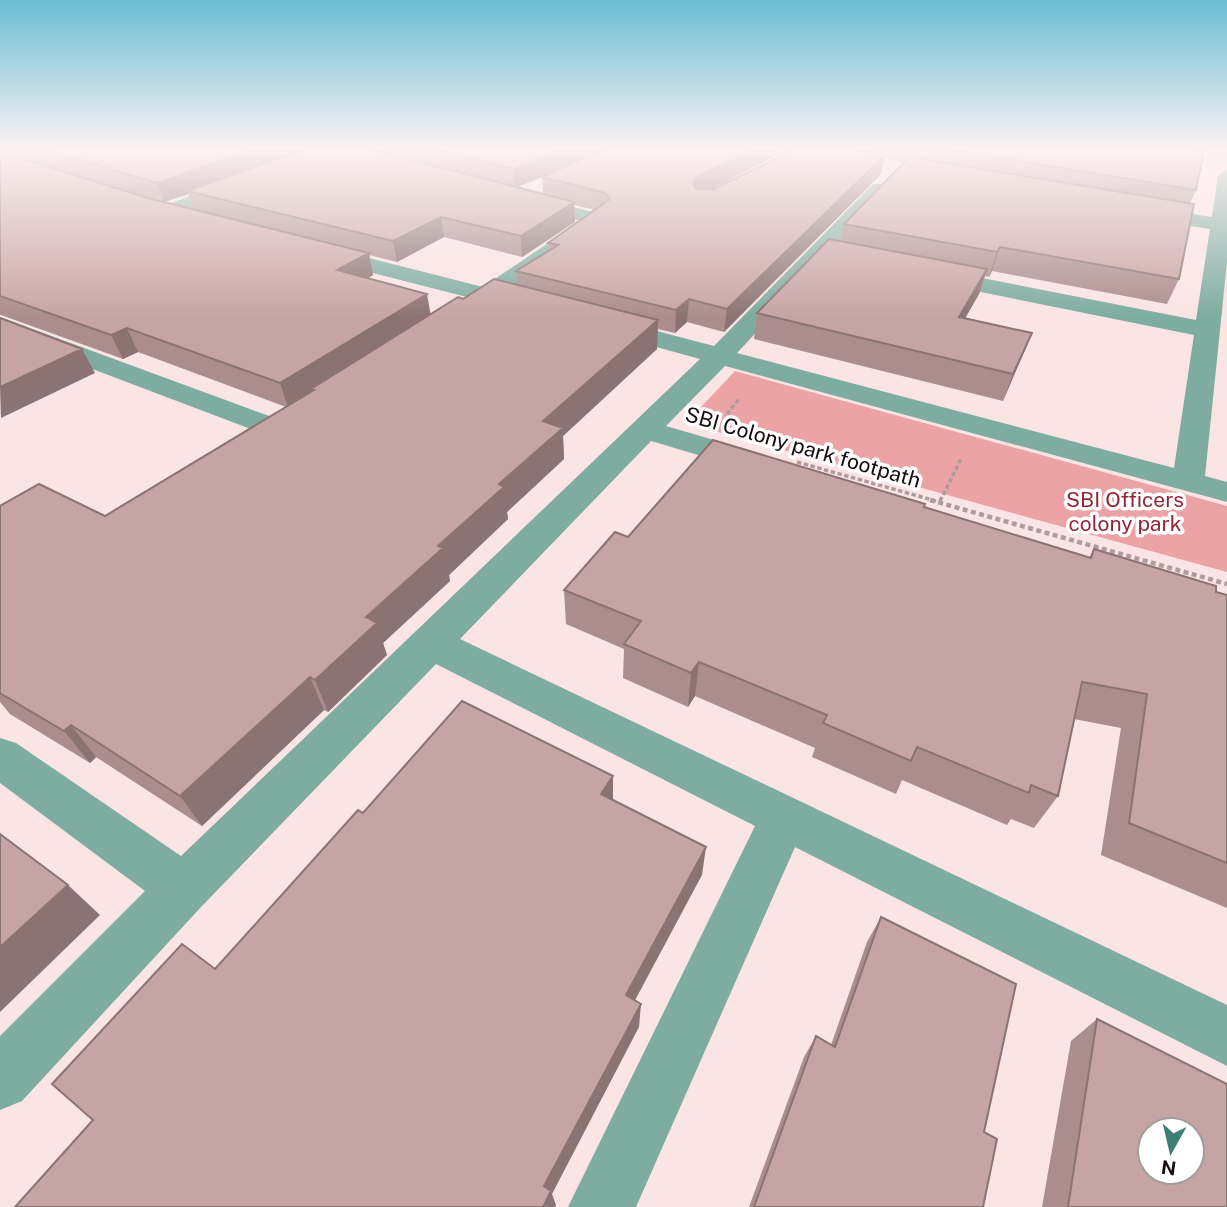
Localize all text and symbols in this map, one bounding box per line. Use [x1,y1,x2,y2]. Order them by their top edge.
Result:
street label: SBI Colony park footpath [682,401,924,493]
park label: SBI Officers colony park [1066,487,1184,536]
north arrow [1136,1116,1206,1186]
text: N [1160,1156,1178,1180]

